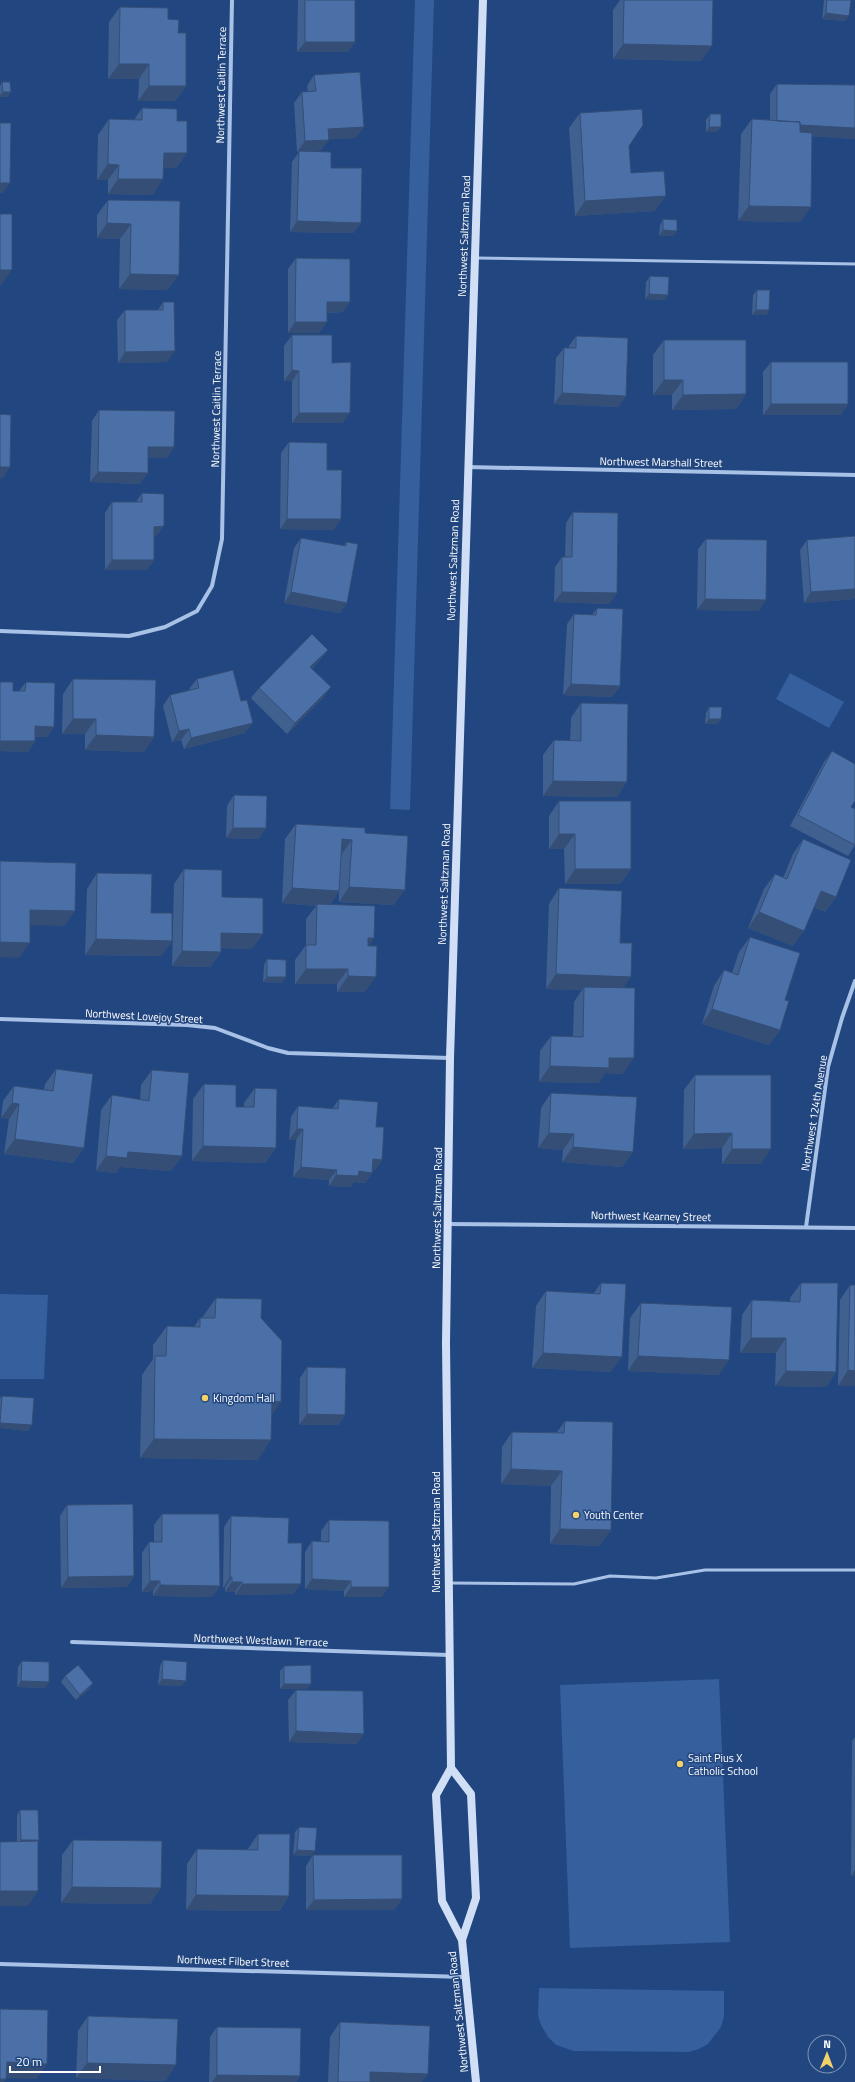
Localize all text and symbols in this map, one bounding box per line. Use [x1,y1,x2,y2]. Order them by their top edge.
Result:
street label: Northwest Caitlin Terrace [212,26,230,144]
street label: Northwest Saltzman Road [454,175,474,297]
street label: Northwest Caitlin Terrace [207,350,225,468]
street label: Northwest Marshall Street [599,453,723,471]
street label: Northwest Saltzman Road [443,499,463,621]
street label: Northwest Saltzman Road [434,823,454,945]
street label: Northwest Lovejoy Street [85,1005,203,1027]
street label: Northwest 124th Avenue [797,1053,831,1172]
street label: Northwest Saltzman Road [428,1147,446,1269]
street label: Northwest Kearney Street [591,1207,711,1225]
place label: Kingdom Hall [213,1390,275,1406]
marker: Kingdom Hall [200,1393,210,1403]
street label: Northwest Saltzman Road [428,1471,444,1593]
place label: Youth Center [584,1507,644,1523]
marker: Youth Center [571,1510,581,1520]
street label: Northwest Westlawn Terrace [193,1630,329,1650]
place label: Saint Pius X Catholic School [688,1750,758,1779]
marker: Saint Pius X Catholic School [675,1759,685,1769]
street label: Northwest Saltzman Road [444,1950,472,2073]
street label: Northwest Filbert Street [176,1951,290,1971]
north arrow [807,2034,847,2074]
text: N [823,2036,831,2052]
scale bar [10,2048,100,2074]
text: 20 m [16,2052,42,2071]

